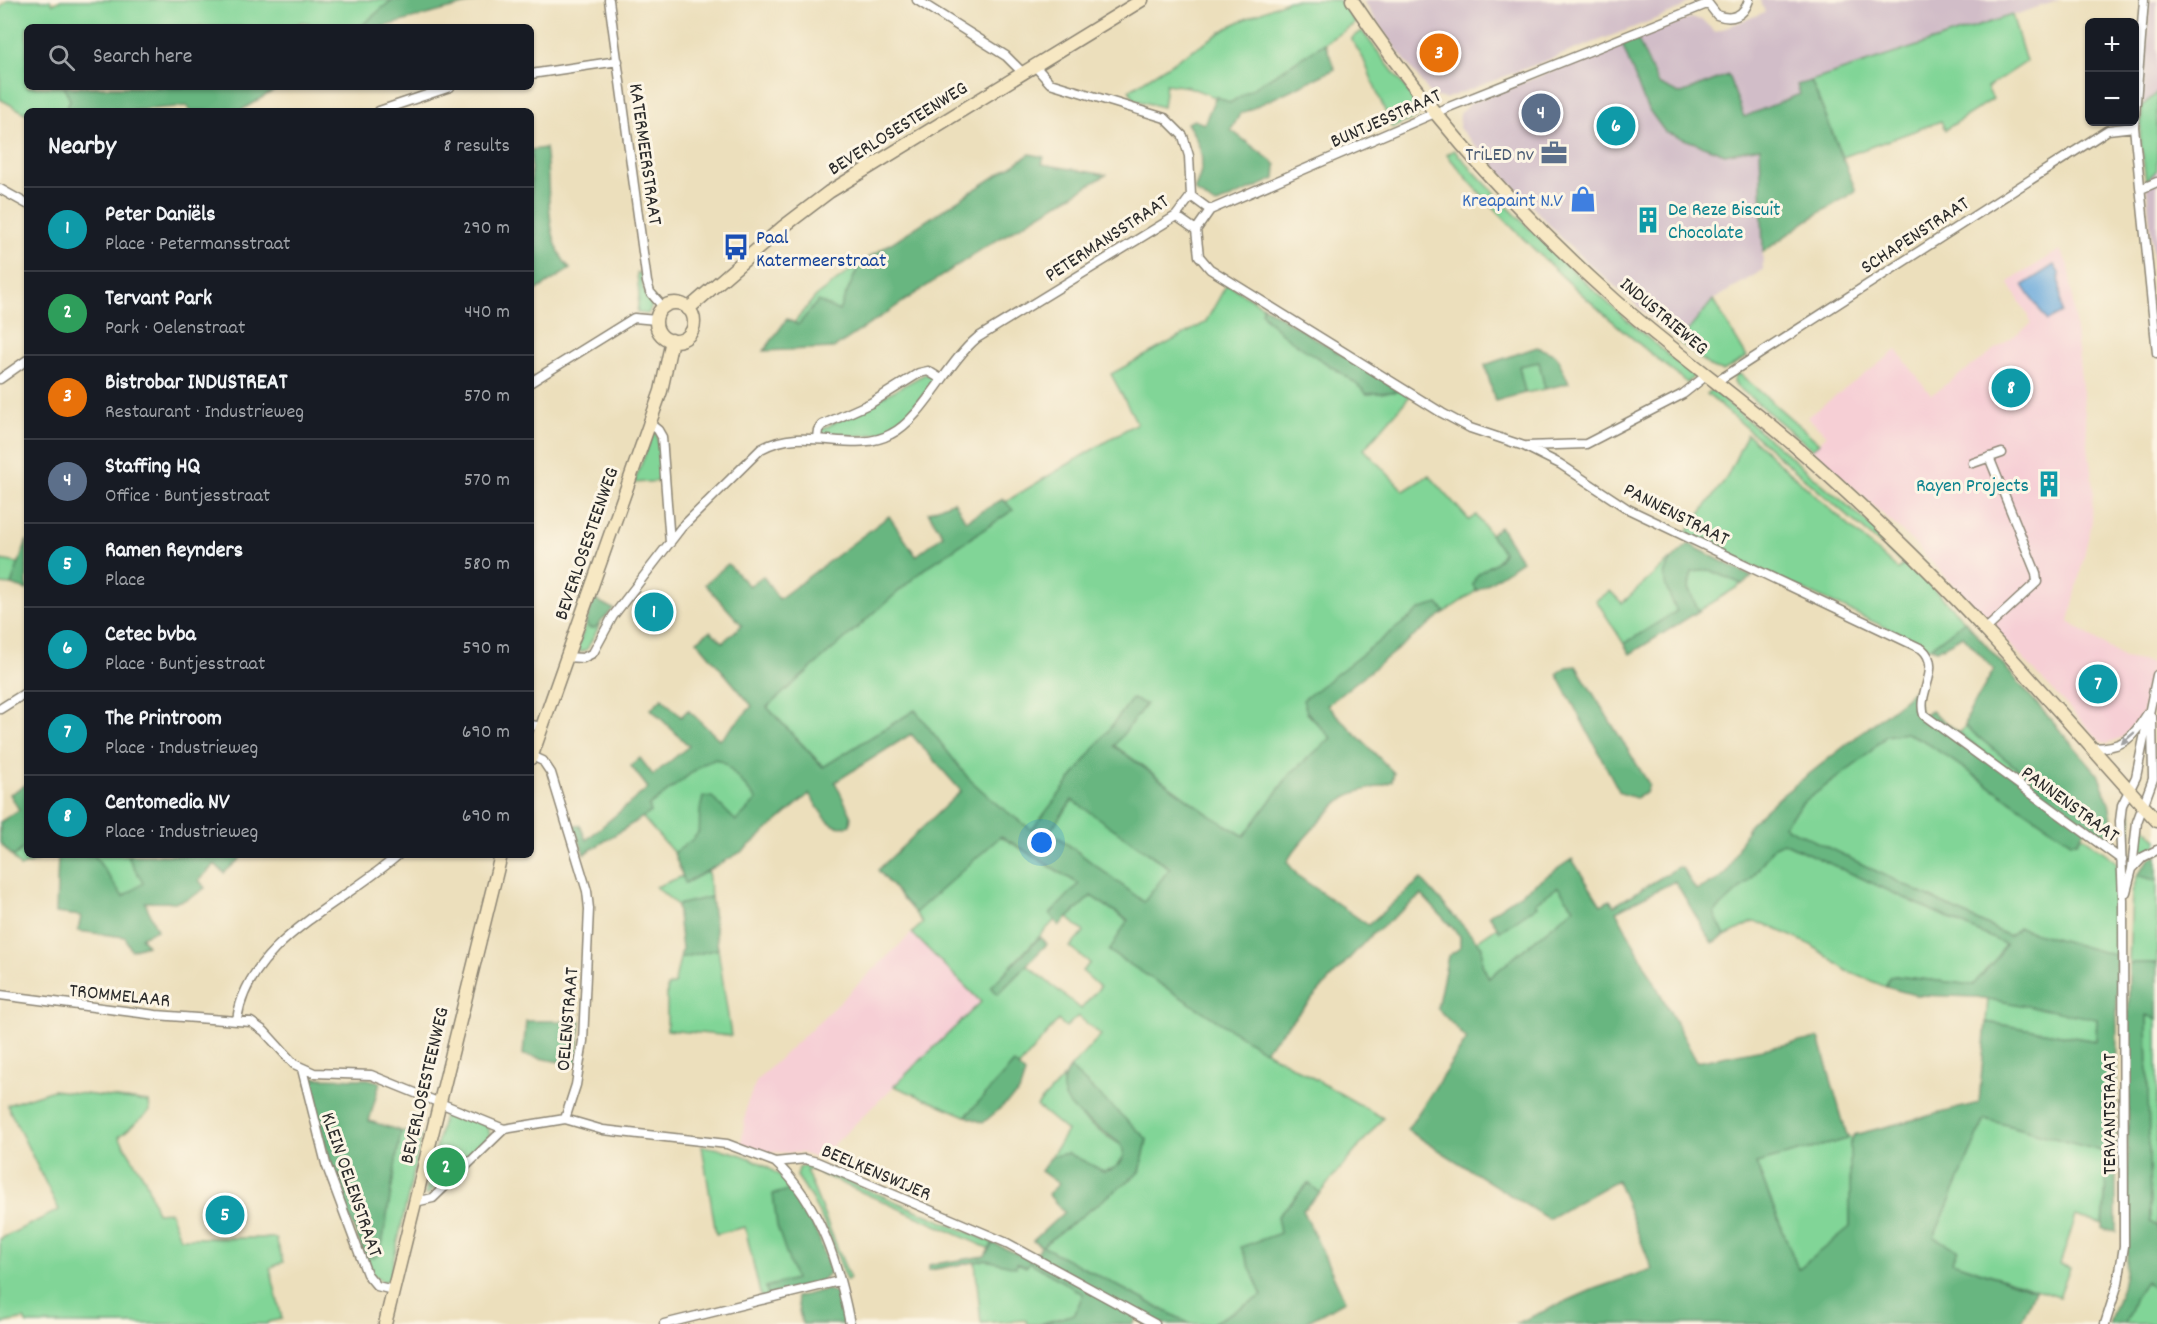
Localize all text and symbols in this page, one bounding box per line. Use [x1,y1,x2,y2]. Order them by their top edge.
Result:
map controls [2085,18,2139,126]
button: + [2085,18,2139,72]
search box [24,24,534,90]
pin: 3 [1420,31,1458,76]
icon: search [45,41,78,74]
text: Search here [93,42,192,73]
button: − [2085,72,2139,126]
street label: BEVERLOSESTEENWEG [823,75,974,184]
street label: KATERMEERSTRAAT [620,82,668,227]
street label: BUNTJESSTRAAT [1326,83,1446,157]
pin: 4 [1522,90,1560,136]
pin: 6 [1596,104,1636,148]
text: Nearby [48,129,116,166]
text: 8 results [444,133,510,161]
office icon: TriLED nv [1539,138,1569,168]
place label: TriLED nv [1465,142,1535,170]
shop icon: Kreapaint N.V [1568,184,1598,214]
place label: Kreapaint N.V [1462,188,1563,216]
street label: PETERMANSSTRAAT [1040,189,1175,290]
street label: SCHAPENSTRAAT [1856,191,1975,282]
place label: De Reze Biscuit Chocolate [1668,197,1780,248]
text: Peter Daniëls [105,200,216,231]
building icon: De Reze Biscuit Chocolate [1633,205,1663,235]
text: 1 [65,215,70,243]
text: 290 m [463,215,510,243]
place label: Paal Katermeerstraat [756,225,886,276]
text: Place · Petermansstraat [105,231,290,259]
bus stop icon: Paal Katermeerstraat [721,232,751,262]
street label: INDUSTRIEWEG [1612,272,1714,363]
text: Tervant Park [105,284,212,315]
text: 2 [63,299,72,327]
text: 440 m [464,299,510,327]
text: Park · Oelenstraat [105,315,245,343]
pin: 8 [1992,366,2030,410]
text: Bistrobar INDUSTREAT [105,368,288,399]
text: 3 [63,383,72,411]
text: 570 m [464,383,510,411]
text: Restaurant · Industrieweg [105,399,304,427]
text: Staffing HQ [105,452,200,483]
street label: BEVERLOSESTEENWEG [549,464,627,624]
text: 4 [63,467,72,495]
text: 570 m [464,467,510,495]
building icon: Rayen Projects [2034,469,2064,499]
place label: Rayen Projects [1916,473,2029,501]
street label: PANNENSTRAAT [1618,477,1733,554]
text: Office · Buntjesstraat [105,483,270,511]
text: Ramen Reynders [105,536,243,567]
text: 5 [63,551,72,579]
text: 580 m [464,551,510,579]
text: Place [105,567,145,595]
pin: 1 [634,590,674,634]
text: Cetec bvba [105,620,196,651]
text: 6 [63,635,72,663]
text: 590 m [462,635,510,663]
text: Place · Buntjesstraat [105,651,265,679]
pin: 7 [2078,662,2118,706]
text: The Printroom [105,704,222,735]
text: 7 [64,719,71,747]
text: 690 m [462,719,510,747]
one-way arrow [2121,731,2136,744]
text: Place · Industrieweg [105,735,258,763]
street label: PANNENSTRAAT [2014,760,2124,851]
text: Centomedia NV [105,788,230,819]
text: 8 [63,803,72,831]
text: 690 m [462,803,510,831]
text: Place · Industrieweg [105,819,258,847]
your location [1027,828,1056,857]
street label: OELENSTRAAT [551,966,587,1072]
street label: TROMMELAAR [68,978,172,1016]
street label: BEVERLOSESTEENWEG [394,1005,458,1167]
street label: TERVANTSTRAAT [2097,1053,2125,1175]
street label: KLEIN OELENSTRAAT [312,1109,388,1261]
street label: BEELKENSWIJER [817,1138,935,1209]
pin: 2 [426,1144,466,1190]
pin: 5 [206,1192,244,1238]

